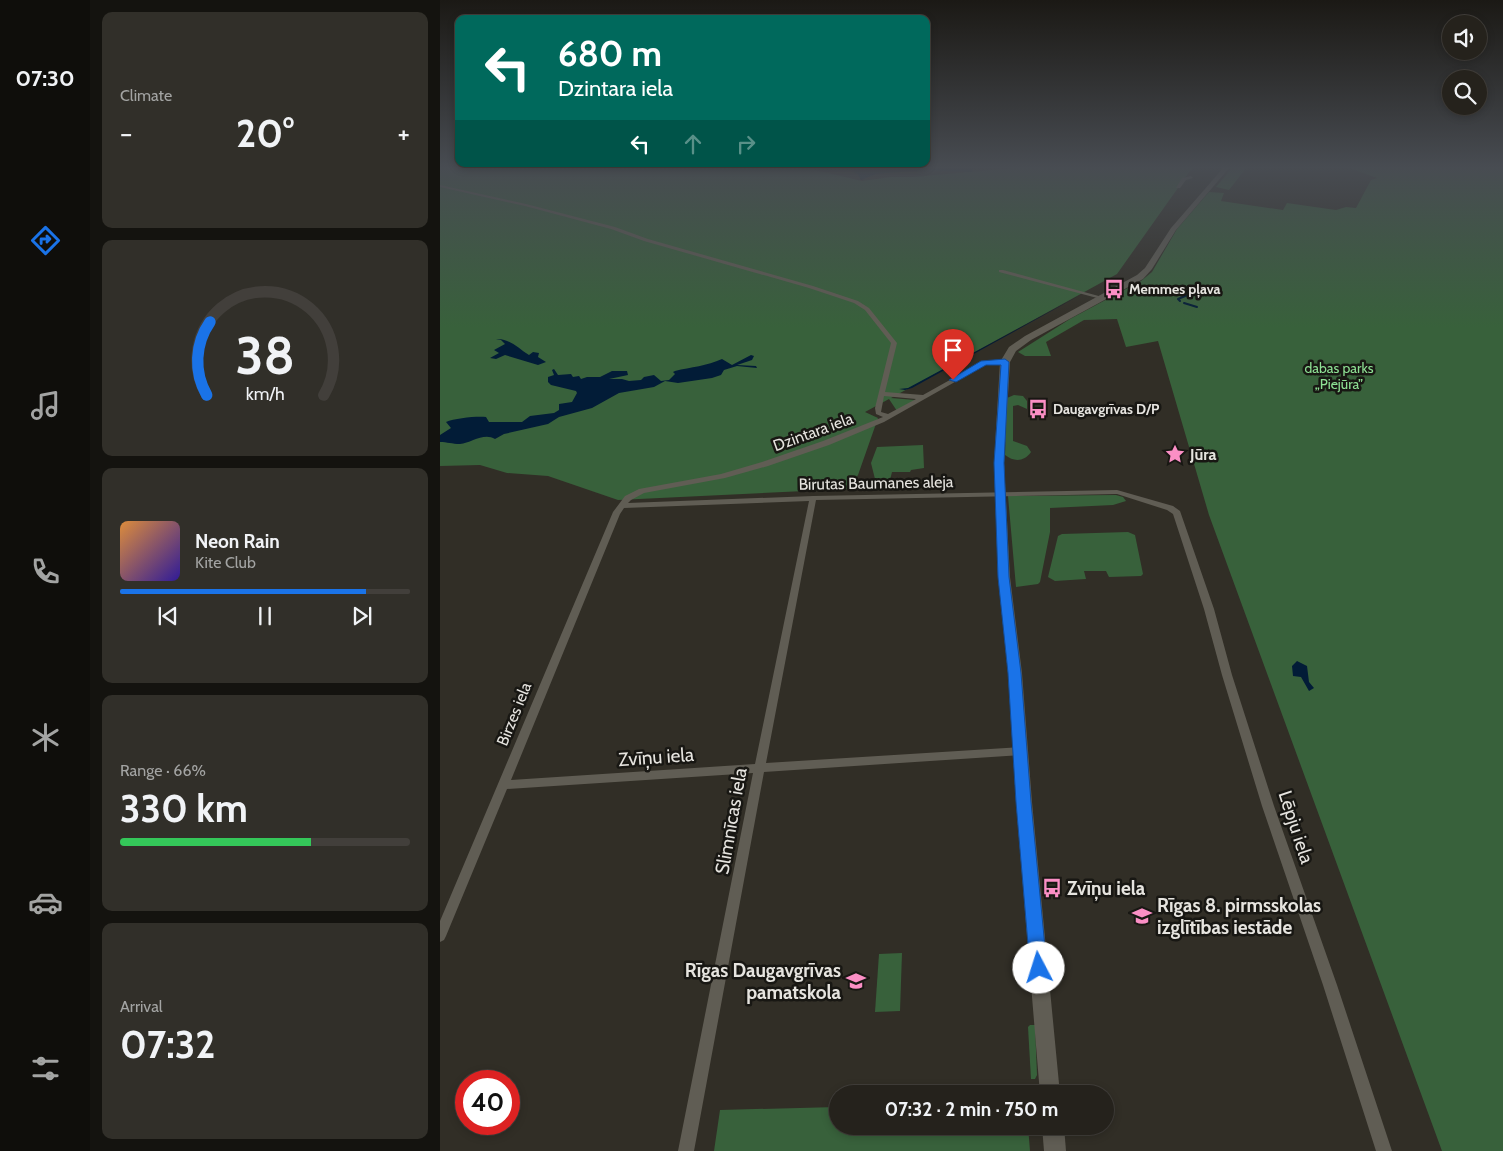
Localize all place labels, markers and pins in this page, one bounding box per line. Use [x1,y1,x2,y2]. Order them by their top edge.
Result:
bus stop icon: Memmes pļava [1103,278,1125,300]
place label: Memmes pļava [1129,280,1221,298]
pin [932,329,974,380]
bus stop icon: Daugavgrīvas D/P [1027,398,1049,420]
place label: Daugavgrīvas D/P [1053,400,1160,418]
place icon: Jūra [1164,443,1186,465]
place label: Jūra [1189,445,1217,464]
bus stop icon: Zvīņu iela [1041,877,1063,899]
place label: Zvīņu iela [1067,877,1146,901]
place label: Rīgas 8. pirmsskolas izglītības iestāde [1157,894,1321,939]
school or university icon: Rīgas 8. pirmsskolas izglītības iestāde [1131,905,1153,927]
place label: Rīgas Daugavgrīvas pamatskola [685,959,842,1004]
school or university icon: Rīgas Daugavgrīvas pamatskola [845,970,867,992]

